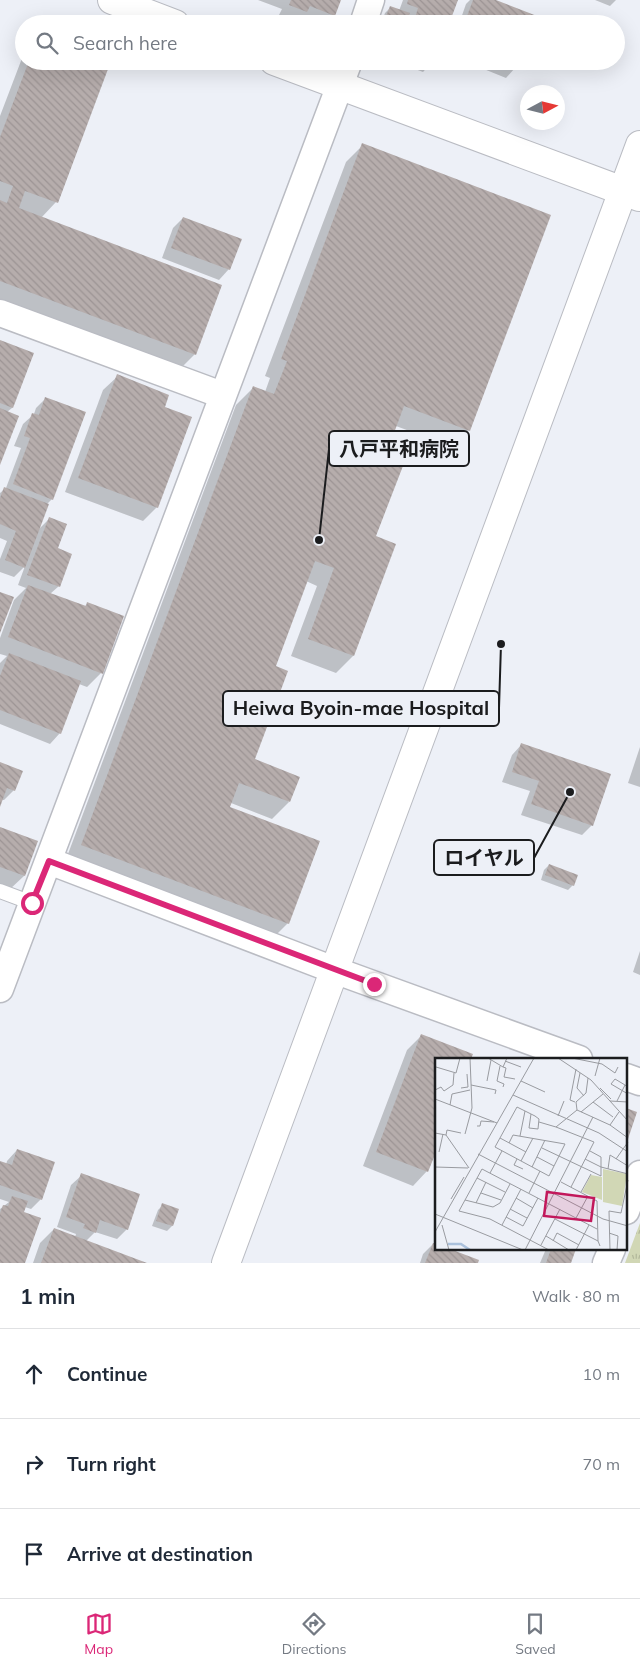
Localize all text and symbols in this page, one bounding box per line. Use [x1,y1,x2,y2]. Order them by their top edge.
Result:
search box [15,15,625,70]
icon: search [33,29,61,57]
text: Search here [73,31,177,55]
north arrow [520,85,565,130]
callout: 八戸平和病院 [329,431,469,466]
text: 八戸平和病院 [339,436,459,461]
callout: Heiwa Byoin-mae Hospital [223,691,499,726]
text: Heiwa Byoin-mae Hospital [233,695,489,720]
callout: ロイヤル [434,840,534,875]
text: ロイヤル [444,845,524,870]
route start [21,892,44,915]
route end [363,973,386,996]
inset map [435,1058,628,1250]
text: 1 min [20,1283,75,1309]
text: Walk · 80 m [532,1286,620,1306]
icon: ahead [20,1360,48,1388]
text: Continue [67,1362,147,1386]
text: 10 m [583,1364,620,1384]
icon: right [20,1450,48,1478]
text: Turn right [67,1452,156,1476]
text: 70 m [583,1454,620,1474]
icon: arrive [20,1540,48,1568]
text: Arrive at destination [67,1542,253,1566]
tab: Map [84,1610,113,1658]
tab: Directions [282,1610,347,1658]
tab: Saved [515,1610,556,1658]

